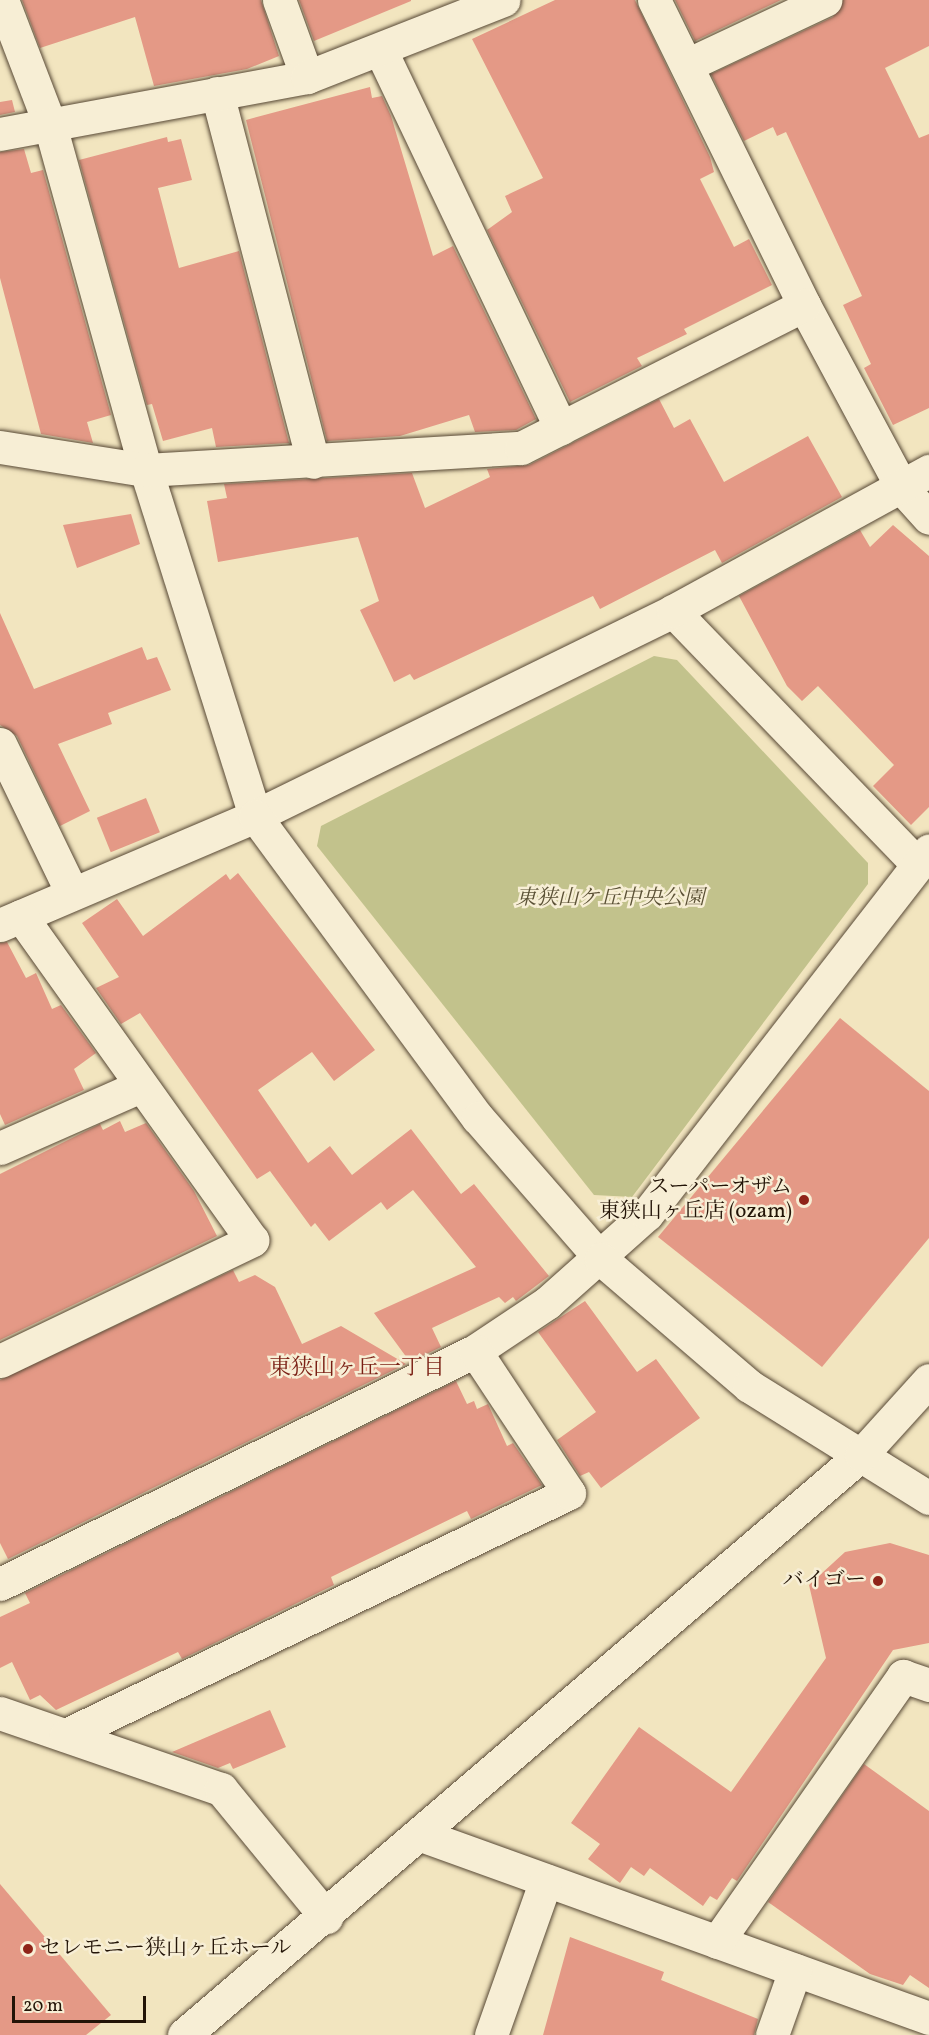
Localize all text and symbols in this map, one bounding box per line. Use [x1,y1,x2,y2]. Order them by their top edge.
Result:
park label: 東狭山ケ丘中央公園 [516,886,704,912]
place label: スーパーオザム 東狭山ヶ丘店 (ozam) [599,1175,792,1225]
marker: スーパーオザム 東狭山ヶ丘店 (ozam) [797,1193,811,1207]
district label: 東狭山ヶ丘一丁目 [269,1356,445,1382]
place label: バイゴー [782,1568,866,1594]
marker: バイゴー [871,1574,885,1588]
place label: セレモニー狭山ヶ丘ホール [40,1936,292,1962]
marker: セレモニー狭山ヶ丘ホール [21,1942,35,1956]
scale bar [15,1984,148,2022]
text: 20 m [23,1994,63,2019]

